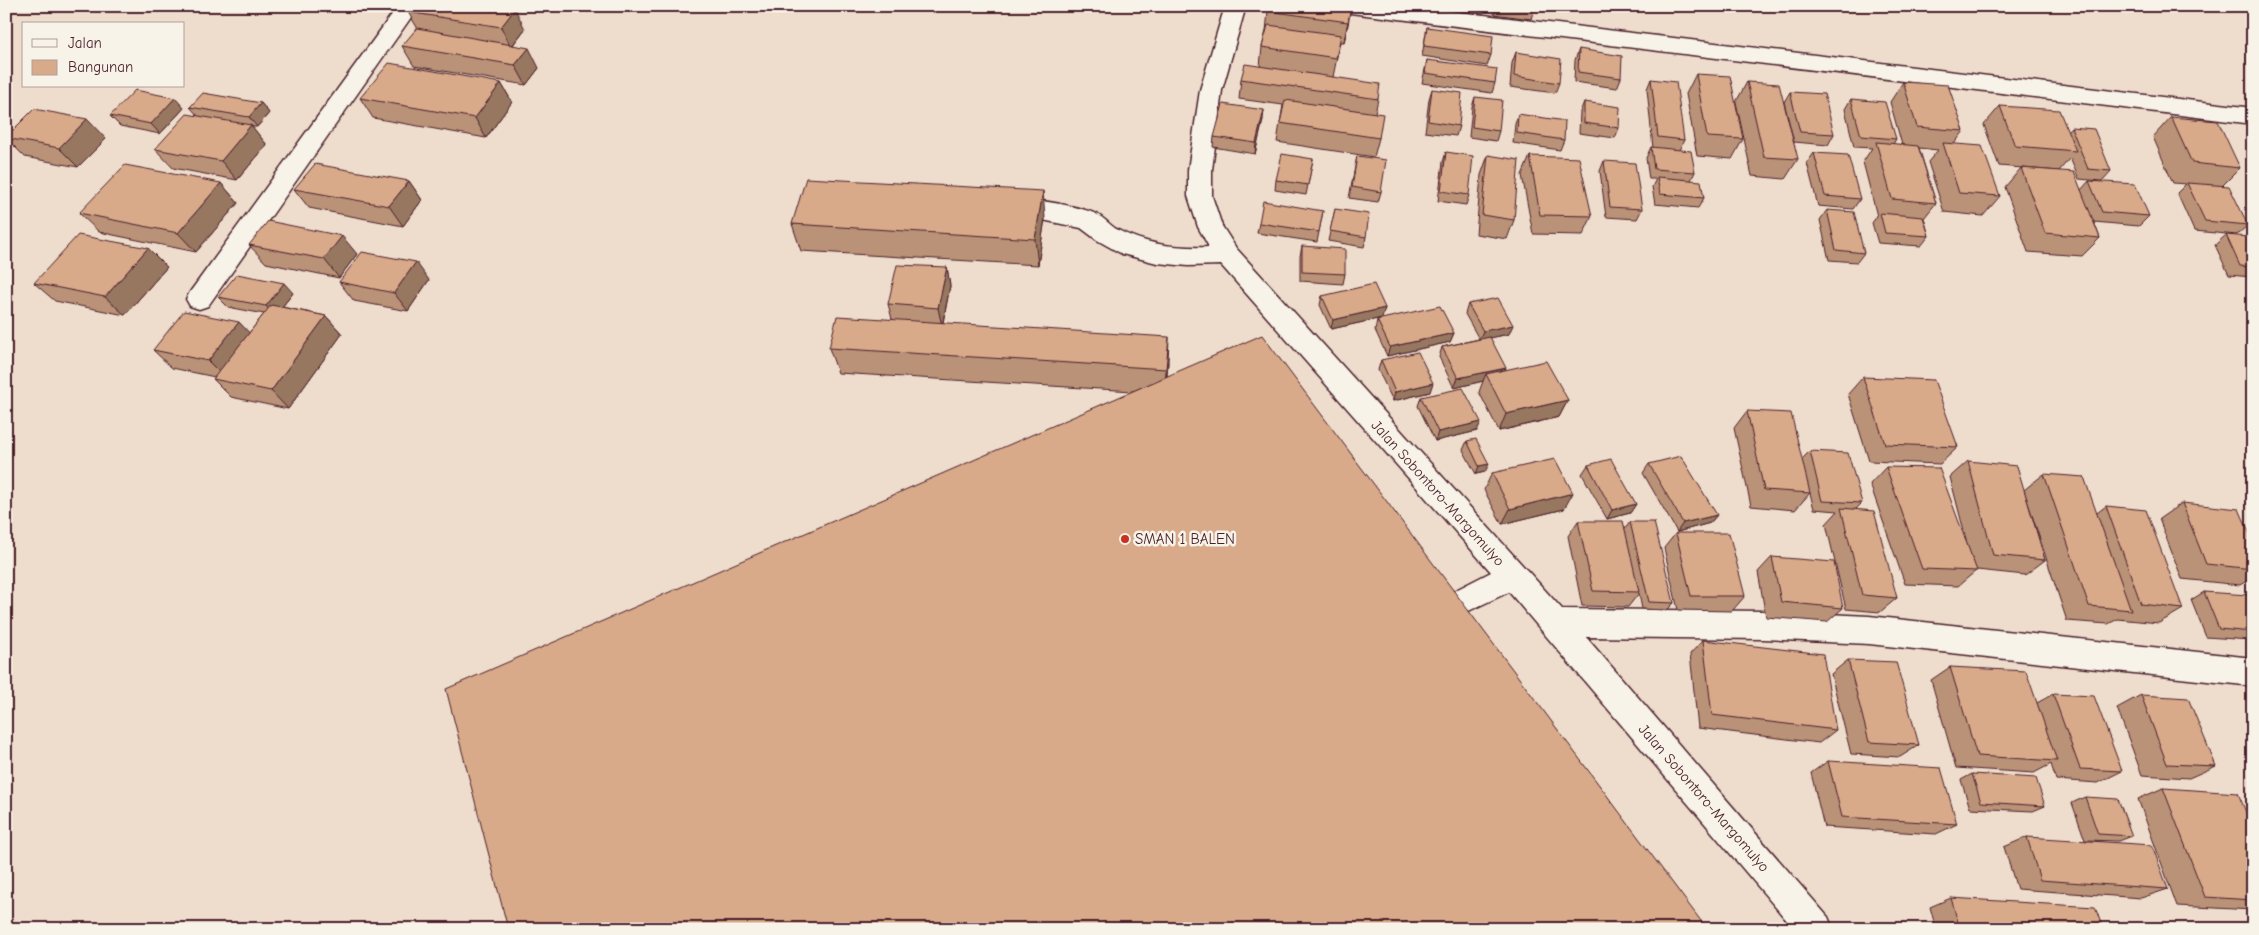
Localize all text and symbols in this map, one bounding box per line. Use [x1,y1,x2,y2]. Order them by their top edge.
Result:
legend [22,22,185,88]
text: Jalan [68,34,102,52]
text: Bangunan [68,58,133,76]
street label: Jalan Sobontoro-Margomulyo [1368,416,1508,570]
place label: SMAN 1 BALEN [1135,530,1235,548]
marker: SMAN 1 BALEN [1119,533,1131,545]
street label: Jalan Sobontoro-Margomulyo [1635,720,1773,876]

